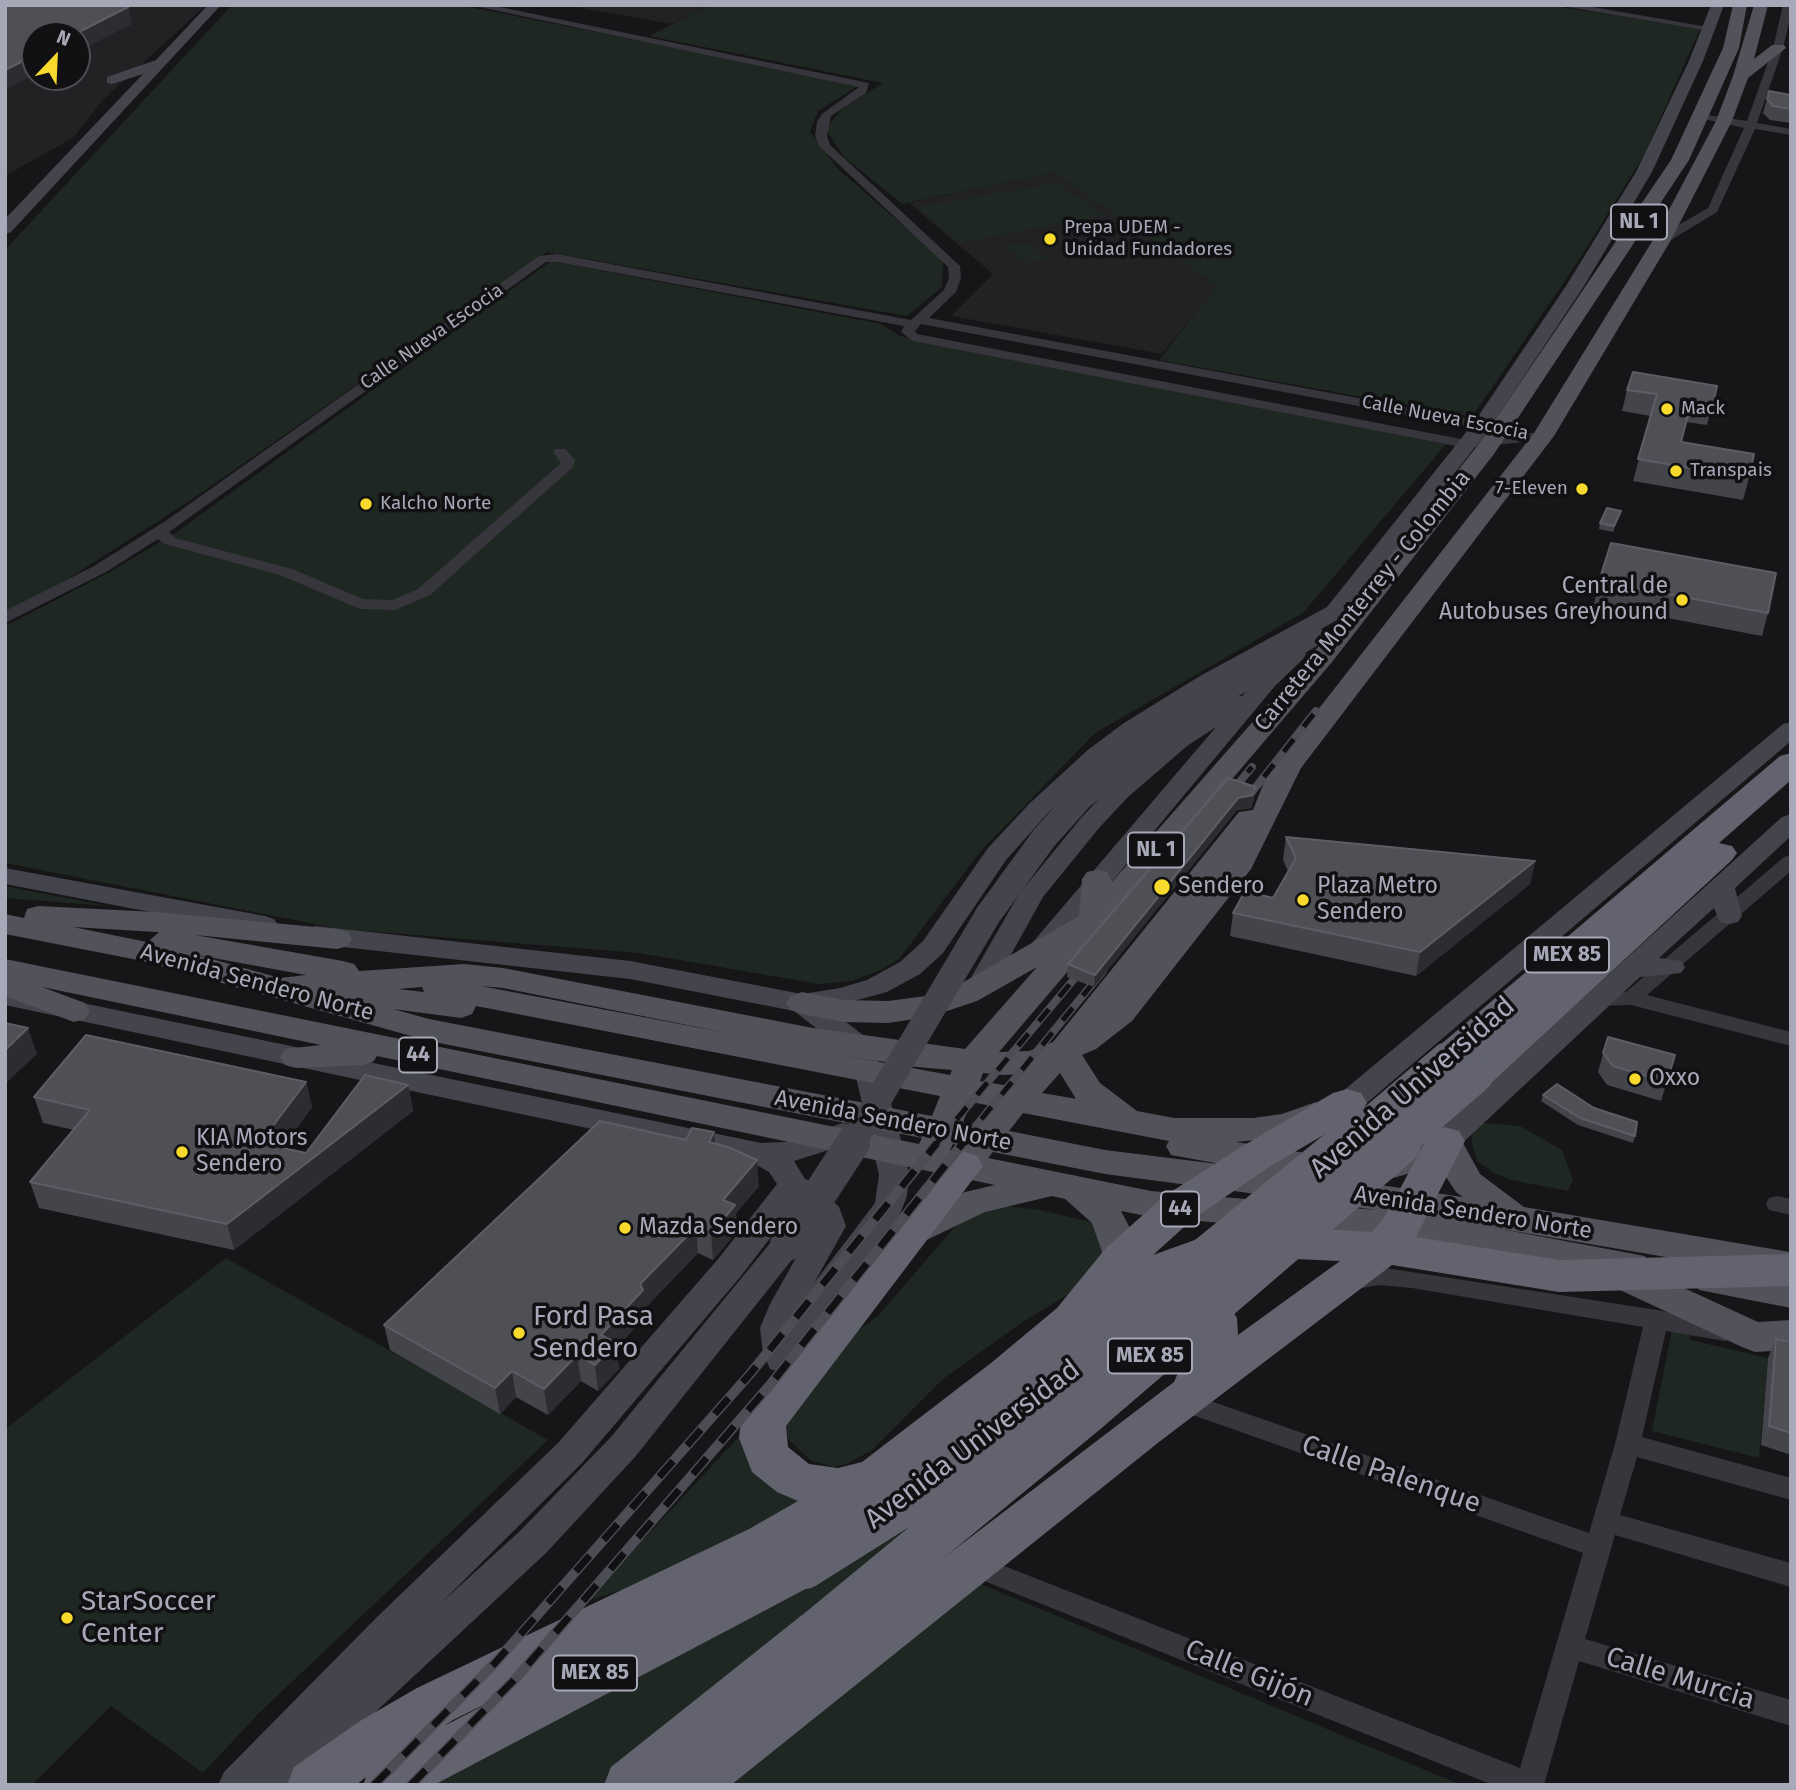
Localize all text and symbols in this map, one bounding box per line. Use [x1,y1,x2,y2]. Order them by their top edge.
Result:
north arrow [21,21,91,91]
text: N [53,25,74,51]
road number: NL 1 [1611,204,1667,240]
place label: Prepa UDEM - Unidad Fundadores [1064,217,1232,261]
marker: Prepa UDEM - Unidad Fundadores [1042,231,1058,247]
street label: Calle Nueva Escocia [356,279,508,395]
street label: Calle Nueva Escocia [1360,391,1530,445]
place label: Mack [1681,398,1725,420]
marker: Mack [1659,401,1675,417]
place label: Transpais [1690,460,1772,482]
marker: Transpais [1668,463,1684,479]
street label: Carretera Monterrey - Colombia [1249,465,1477,737]
place label: 7-Eleven [1495,478,1568,500]
marker: 7-Eleven [1574,481,1590,497]
place label: Kalcho Norte [380,493,491,515]
marker: Kalcho Norte [358,496,374,512]
place label: Central de Autobuses Greyhound [1439,573,1668,627]
marker: Central de Autobuses Greyhound [1674,592,1690,608]
road number: NL 1 [1128,832,1184,868]
place label: Sendero [1178,873,1264,901]
place label: Plaza Metro Sendero [1317,873,1438,927]
marker: Sendero [1152,877,1172,897]
marker: Plaza Metro Sendero [1295,892,1311,908]
road number: MEX 85 [1525,937,1609,972]
street label: Avenida Sendero Norte [137,939,377,1027]
street label: Avenida Universidad [1304,990,1522,1186]
road number: 44 [399,1038,437,1072]
place label: Oxxo [1649,1065,1700,1093]
marker: Oxxo [1627,1071,1643,1087]
street label: Avenida Sendero Norte [772,1085,1014,1157]
place label: KIA Motors Sendero [196,1125,308,1179]
marker: KIA Motors Sendero [174,1144,190,1160]
street label: Avenida Sendero Norte [1352,1181,1594,1245]
road number: 44 [1161,1192,1199,1226]
place label: Mazda Sendero [639,1214,798,1242]
marker: Mazda Sendero [617,1220,633,1236]
place label: Ford Pasa Sendero [533,1300,654,1366]
marker: Ford Pasa Sendero [511,1325,527,1341]
road number: MEX 85 [1108,1338,1192,1374]
street label: Avenida Universidad [859,1353,1087,1537]
street label: Calle Palenque [1297,1429,1485,1521]
place label: StarSoccer Center [81,1585,216,1651]
marker: StarSoccer Center [59,1610,75,1626]
street label: Calle Gijón [1180,1633,1318,1715]
street label: Calle Murcia [1602,1640,1758,1718]
road number: MEX 85 [553,1656,637,1690]

